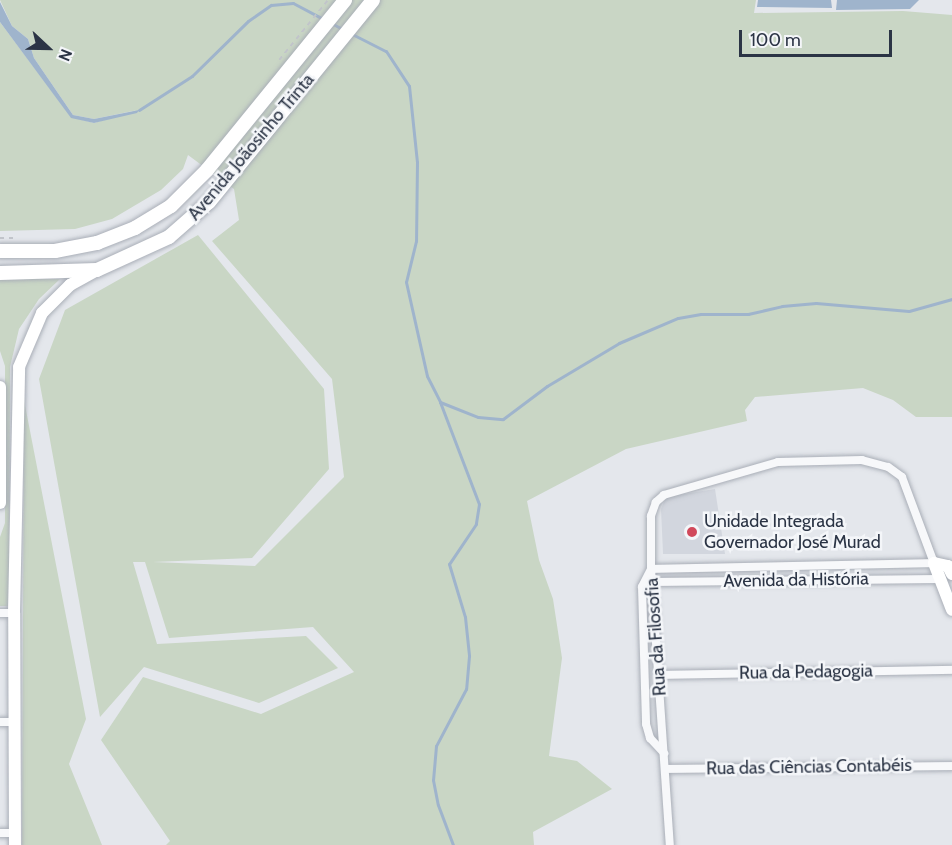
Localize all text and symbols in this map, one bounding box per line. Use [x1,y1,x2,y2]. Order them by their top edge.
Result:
north arrow [18,18,78,78]
scale bar [742,18,895,56]
text: 100 m [750,29,801,51]
text: N [54,46,76,64]
street label: Avenida Joãosinho Trinta [183,69,319,225]
place label: Unidade Integrada Governador José Murad [704,511,881,554]
marker: Unidade Integrada Governador José Murad [685,525,699,539]
street label: Avenida da História [723,568,869,592]
street label: Rua da Filosofia [641,577,671,697]
street label: Rua da Pedagogia [739,660,873,684]
street label: Rua das Ciências Contabéis [706,754,912,780]

